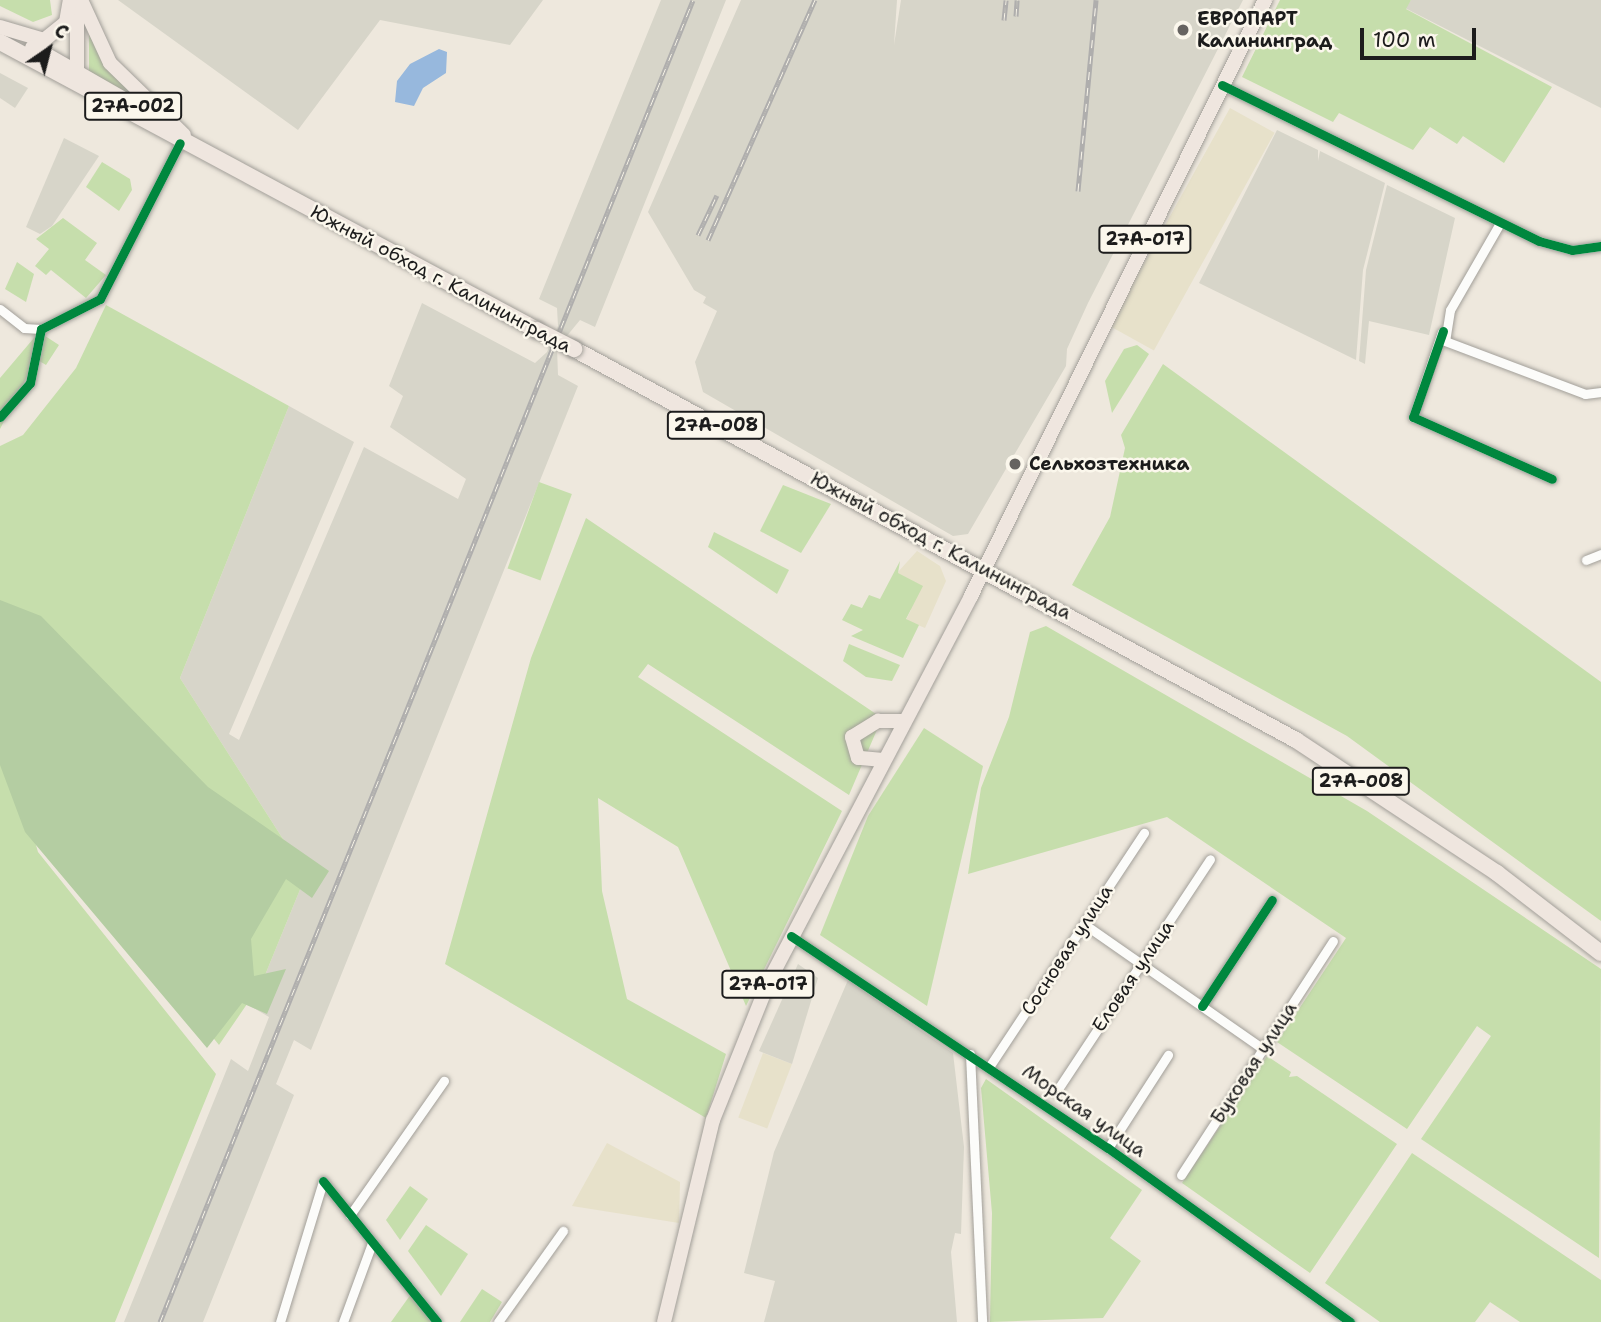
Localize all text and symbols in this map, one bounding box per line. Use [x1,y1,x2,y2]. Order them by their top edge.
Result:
place label: ЕВРОПАРТ Калининград [1197,8,1332,52]
north arrow [14,14,84,84]
scale bar [1363,14,1478,58]
text: С [49,18,73,45]
marker: ЕВРОПАРТ Калининград [1175,22,1191,38]
text: 100 m [1373,26,1436,54]
road number: 27А-002 [84,92,182,120]
street label: Южный обход г. Калининграда [307,200,575,358]
road number: 27А-017 [1098,225,1192,254]
road number: 27А-008 [665,410,767,440]
place label: Сельхозтехника [1029,453,1189,475]
marker: Сельхозтехника [1007,456,1023,472]
street label: Южный обход г. Калининграда [807,467,1075,625]
road number: 27А-008 [1310,766,1412,796]
street label: Сосновая улица [1016,881,1118,1019]
street label: Еловая улица [1087,916,1179,1036]
road number: 27А-017 [721,970,815,999]
street label: Буковая улица [1206,998,1302,1128]
street label: Морская улица [1018,1060,1150,1162]

